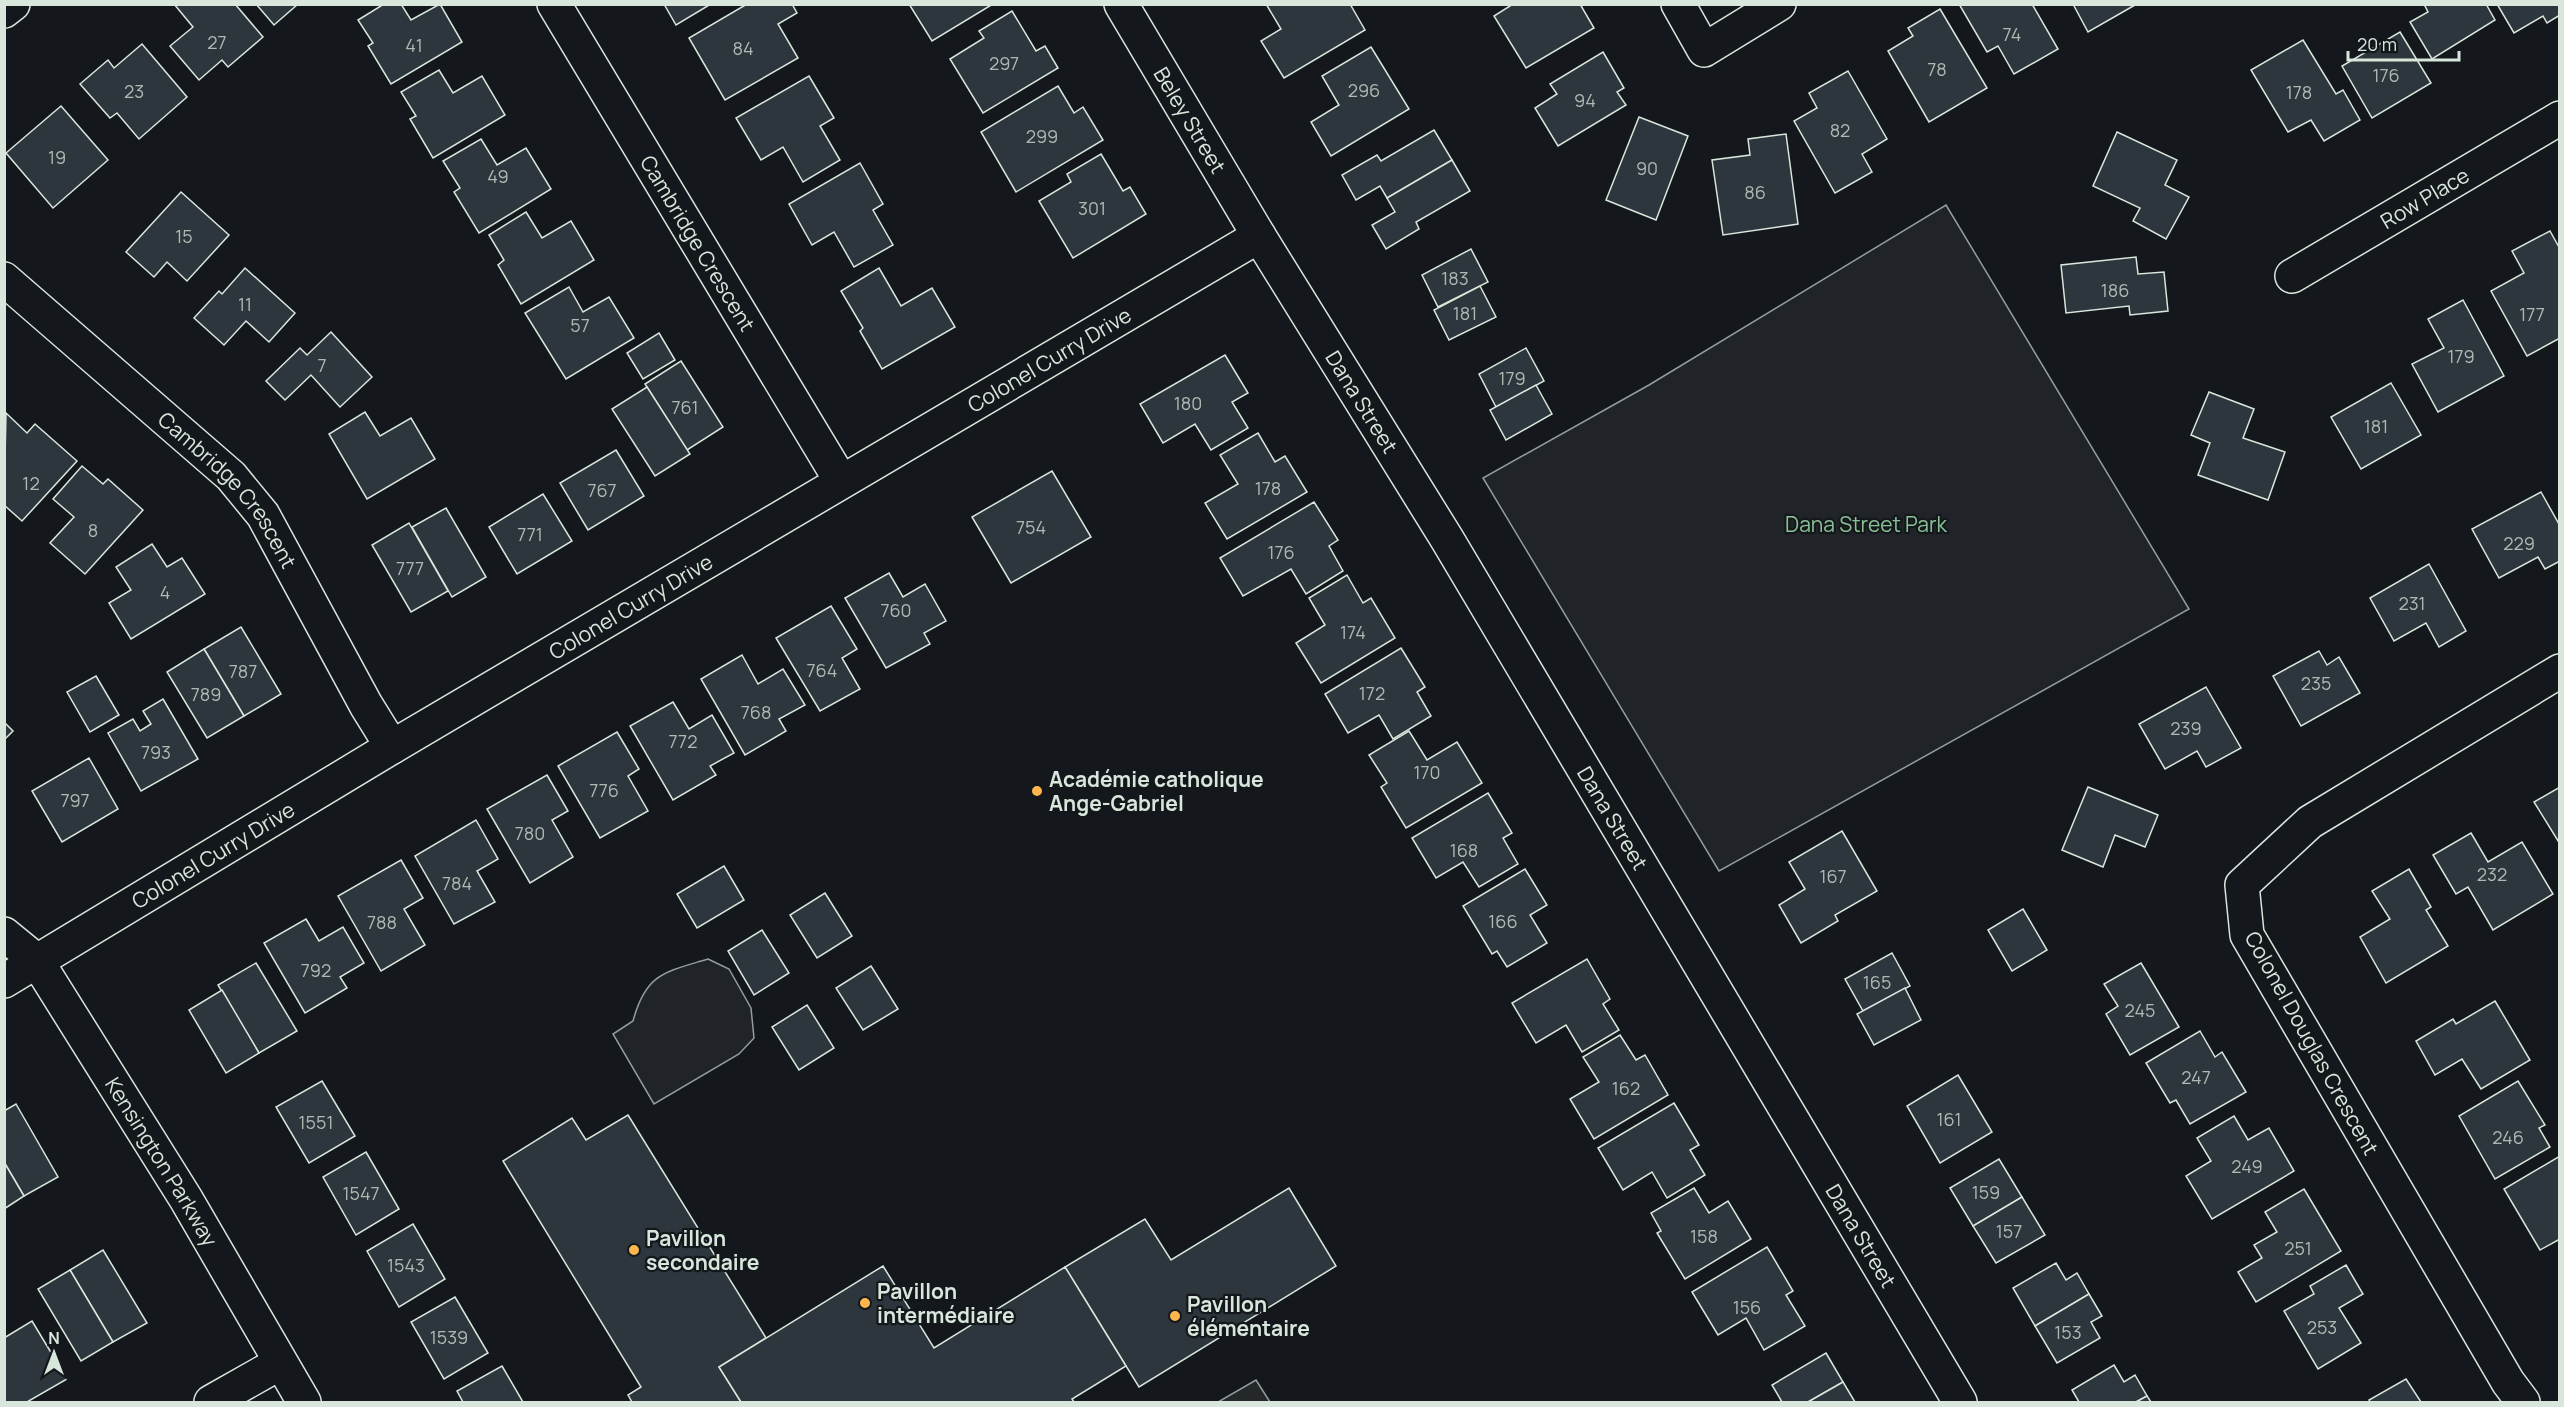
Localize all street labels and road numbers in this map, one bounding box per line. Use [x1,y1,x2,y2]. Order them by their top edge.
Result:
street label: Beley Street [1148,62,1233,178]
street label: Cambridge Crescent [634,150,762,336]
street label: Row Place [2375,161,2474,235]
street label: Colonel Curry Drive [962,300,1136,419]
street label: Dana Street [1319,345,1404,458]
street label: Cambridge Crescent [152,405,303,573]
street label: Colonel Curry Drive [544,547,718,666]
street label: Dana Street [1571,761,1654,875]
street label: Colonel Curry Drive [126,795,300,915]
street label: Colonel Douglas Crescent [2239,926,2385,1160]
street label: Kensington Parkway [99,1072,224,1251]
street label: Dana Street [1819,1179,1903,1293]

